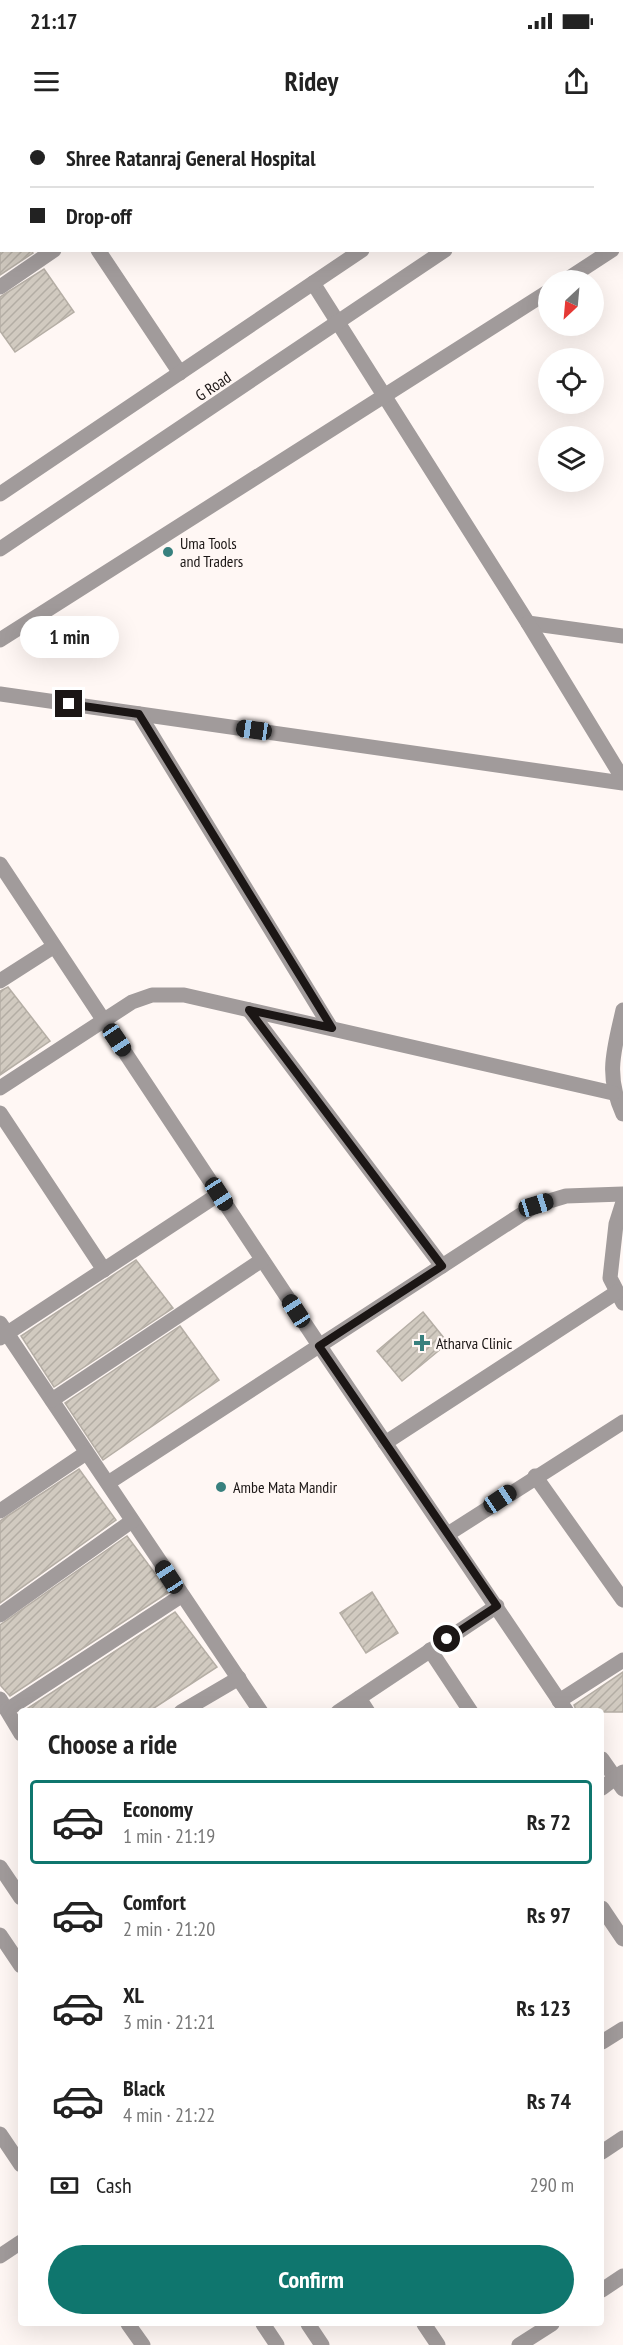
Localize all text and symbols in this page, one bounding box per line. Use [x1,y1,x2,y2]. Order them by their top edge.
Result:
text: 21:17 [30,7,78,35]
text: Ridey [285,64,338,98]
icon: menu [30,65,63,98]
icon: share [560,65,593,98]
text: Shree Ratanraj General Hospital [66,144,316,172]
text: Drop-off [66,202,132,230]
north arrow [538,270,604,336]
map controls [538,270,604,492]
button: locate [538,348,604,414]
street label: G Road [191,367,235,405]
button: layers [538,426,604,492]
place label: Uma Tools and Traders [180,533,243,571]
marker: Uma Tools and Traders [161,545,175,559]
callout: 1 min [20,617,118,659]
text: 1 min [49,624,90,650]
route end [55,690,82,717]
car [235,719,273,741]
car [99,1020,135,1060]
car [202,1174,236,1214]
car [516,1191,556,1219]
car [279,1291,313,1331]
place label: Atharva Clinic [436,1333,513,1353]
marker: Atharva Clinic [413,1334,431,1352]
place label: Ambe Mata Mandir [233,1477,338,1497]
marker: Ambe Mata Mandir [214,1480,228,1494]
car [480,1481,520,1517]
car [152,1557,186,1597]
route start [433,1625,460,1652]
text: Choose a ride [48,1727,177,1761]
icon: car [51,1795,105,1849]
text: Economy [123,1795,193,1823]
text: Rs 72 [527,1808,571,1836]
text: 1 min · 21:19 [123,1823,215,1849]
icon: car [51,1888,105,1942]
text: Comfort [123,1888,186,1916]
text: Rs 97 [527,1901,571,1929]
text: 2 min · 21:20 [123,1916,215,1942]
icon: car [51,1981,105,2035]
text: XL [123,1981,144,2009]
text: Rs 123 [516,1994,571,2022]
text: 3 min · 21:21 [123,2009,215,2035]
icon: car [51,2074,105,2128]
text: Black [123,2074,165,2102]
text: Rs 74 [527,2087,571,2115]
text: 4 min · 21:22 [123,2102,215,2128]
icon: cash [48,2169,81,2202]
text: Cash [96,2171,132,2199]
text: 290 m [530,2172,574,2198]
button: Confirm [48,2245,574,2314]

